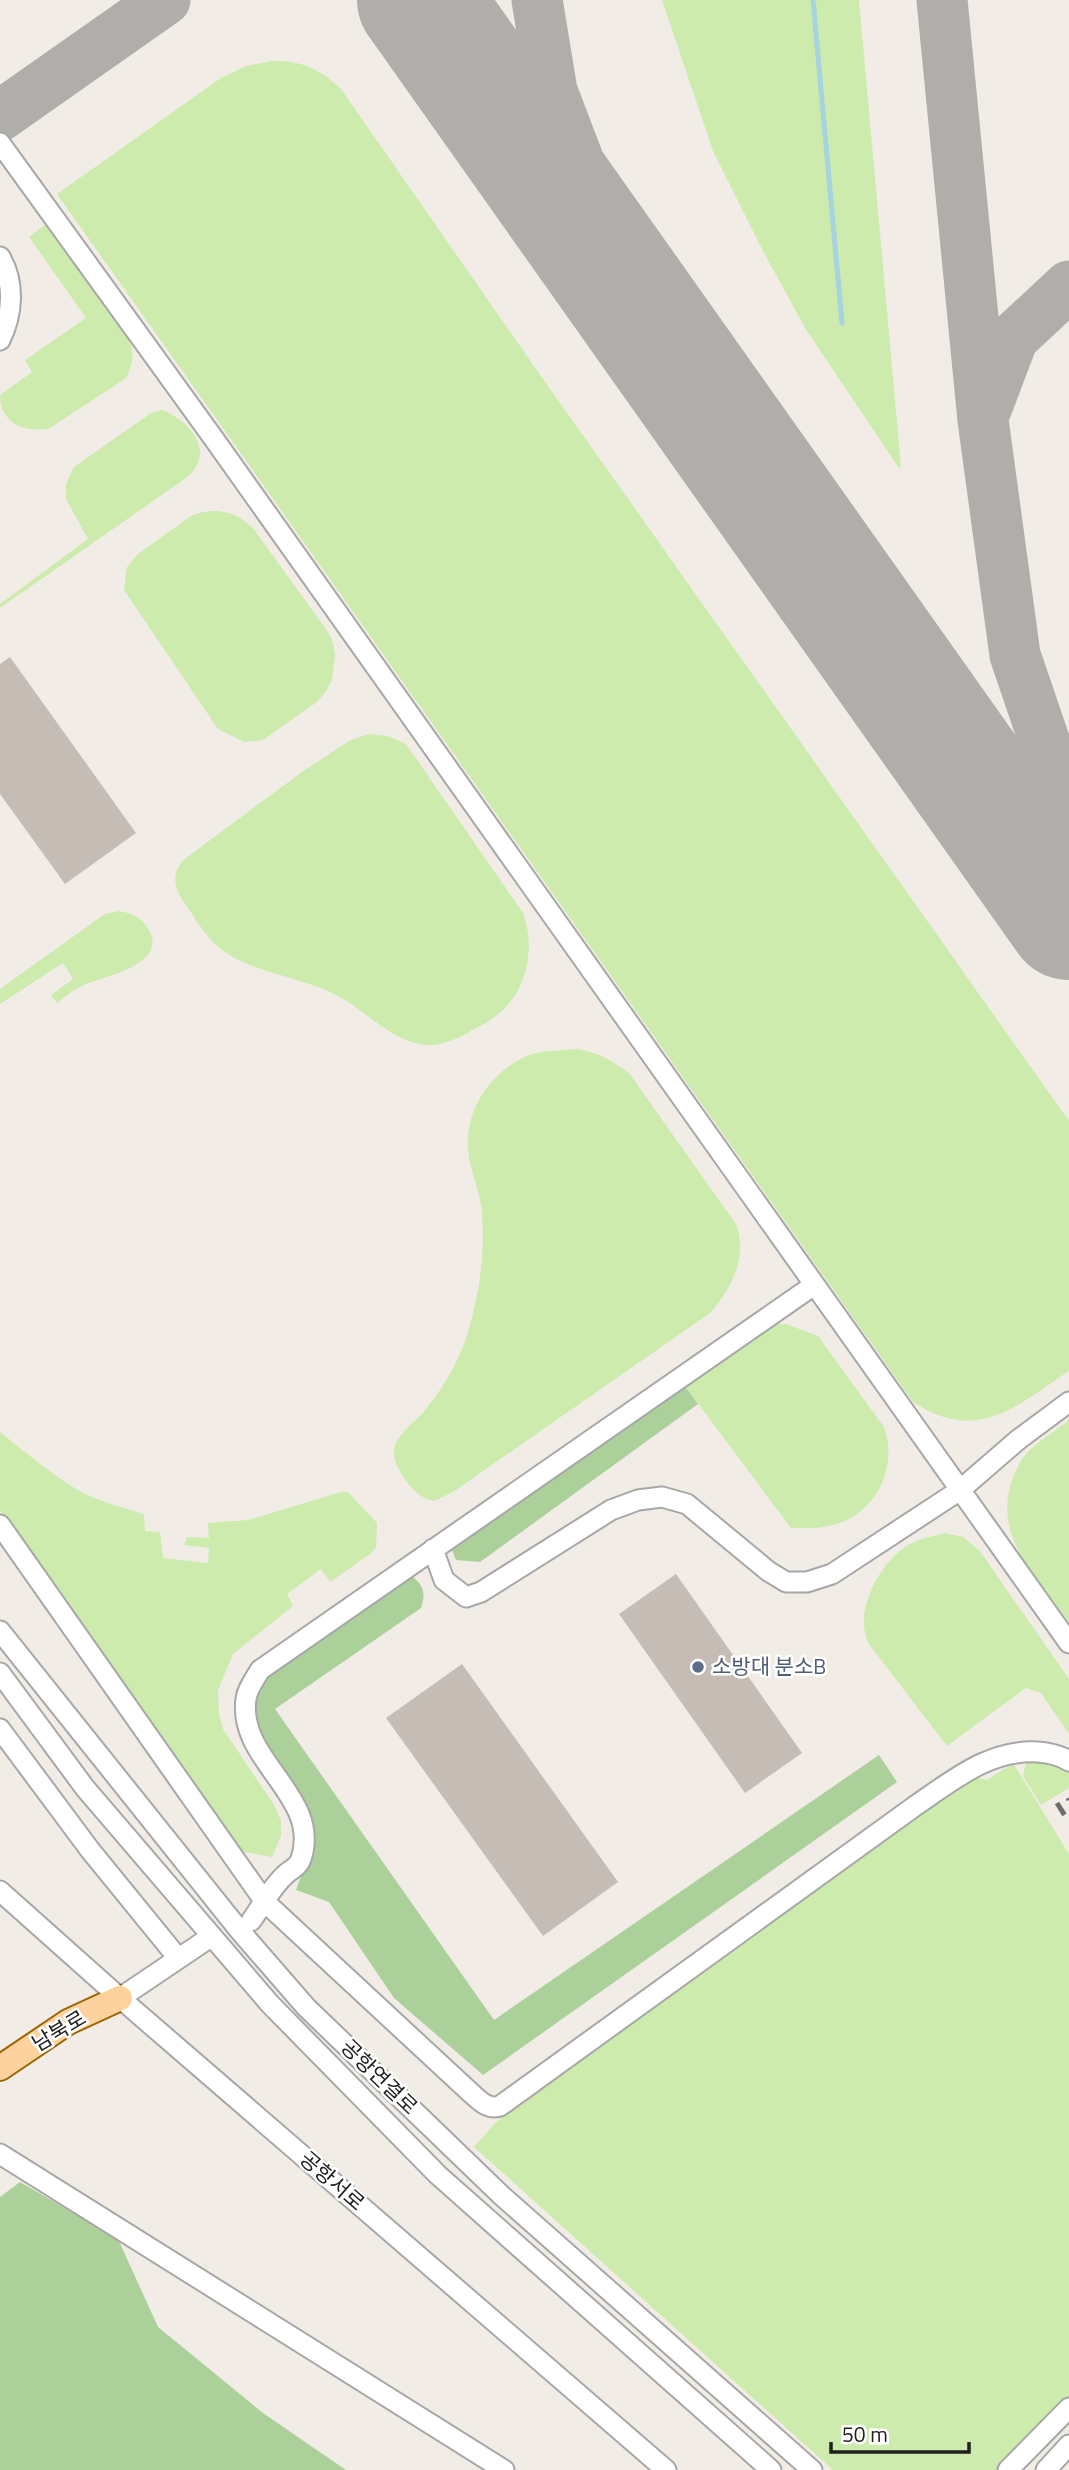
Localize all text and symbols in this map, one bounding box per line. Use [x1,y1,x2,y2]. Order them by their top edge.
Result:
place label: 소방대 분소B [712,1650,826,1682]
marker: 소방대 분소B [690,1659,706,1675]
street label: 남북로 [25,2002,92,2059]
street label: 공항연결로 [334,2031,426,2121]
street label: 공항서로 [293,2143,372,2218]
scale bar [831,2410,969,2454]
text: 50 m [842,2418,888,2450]

